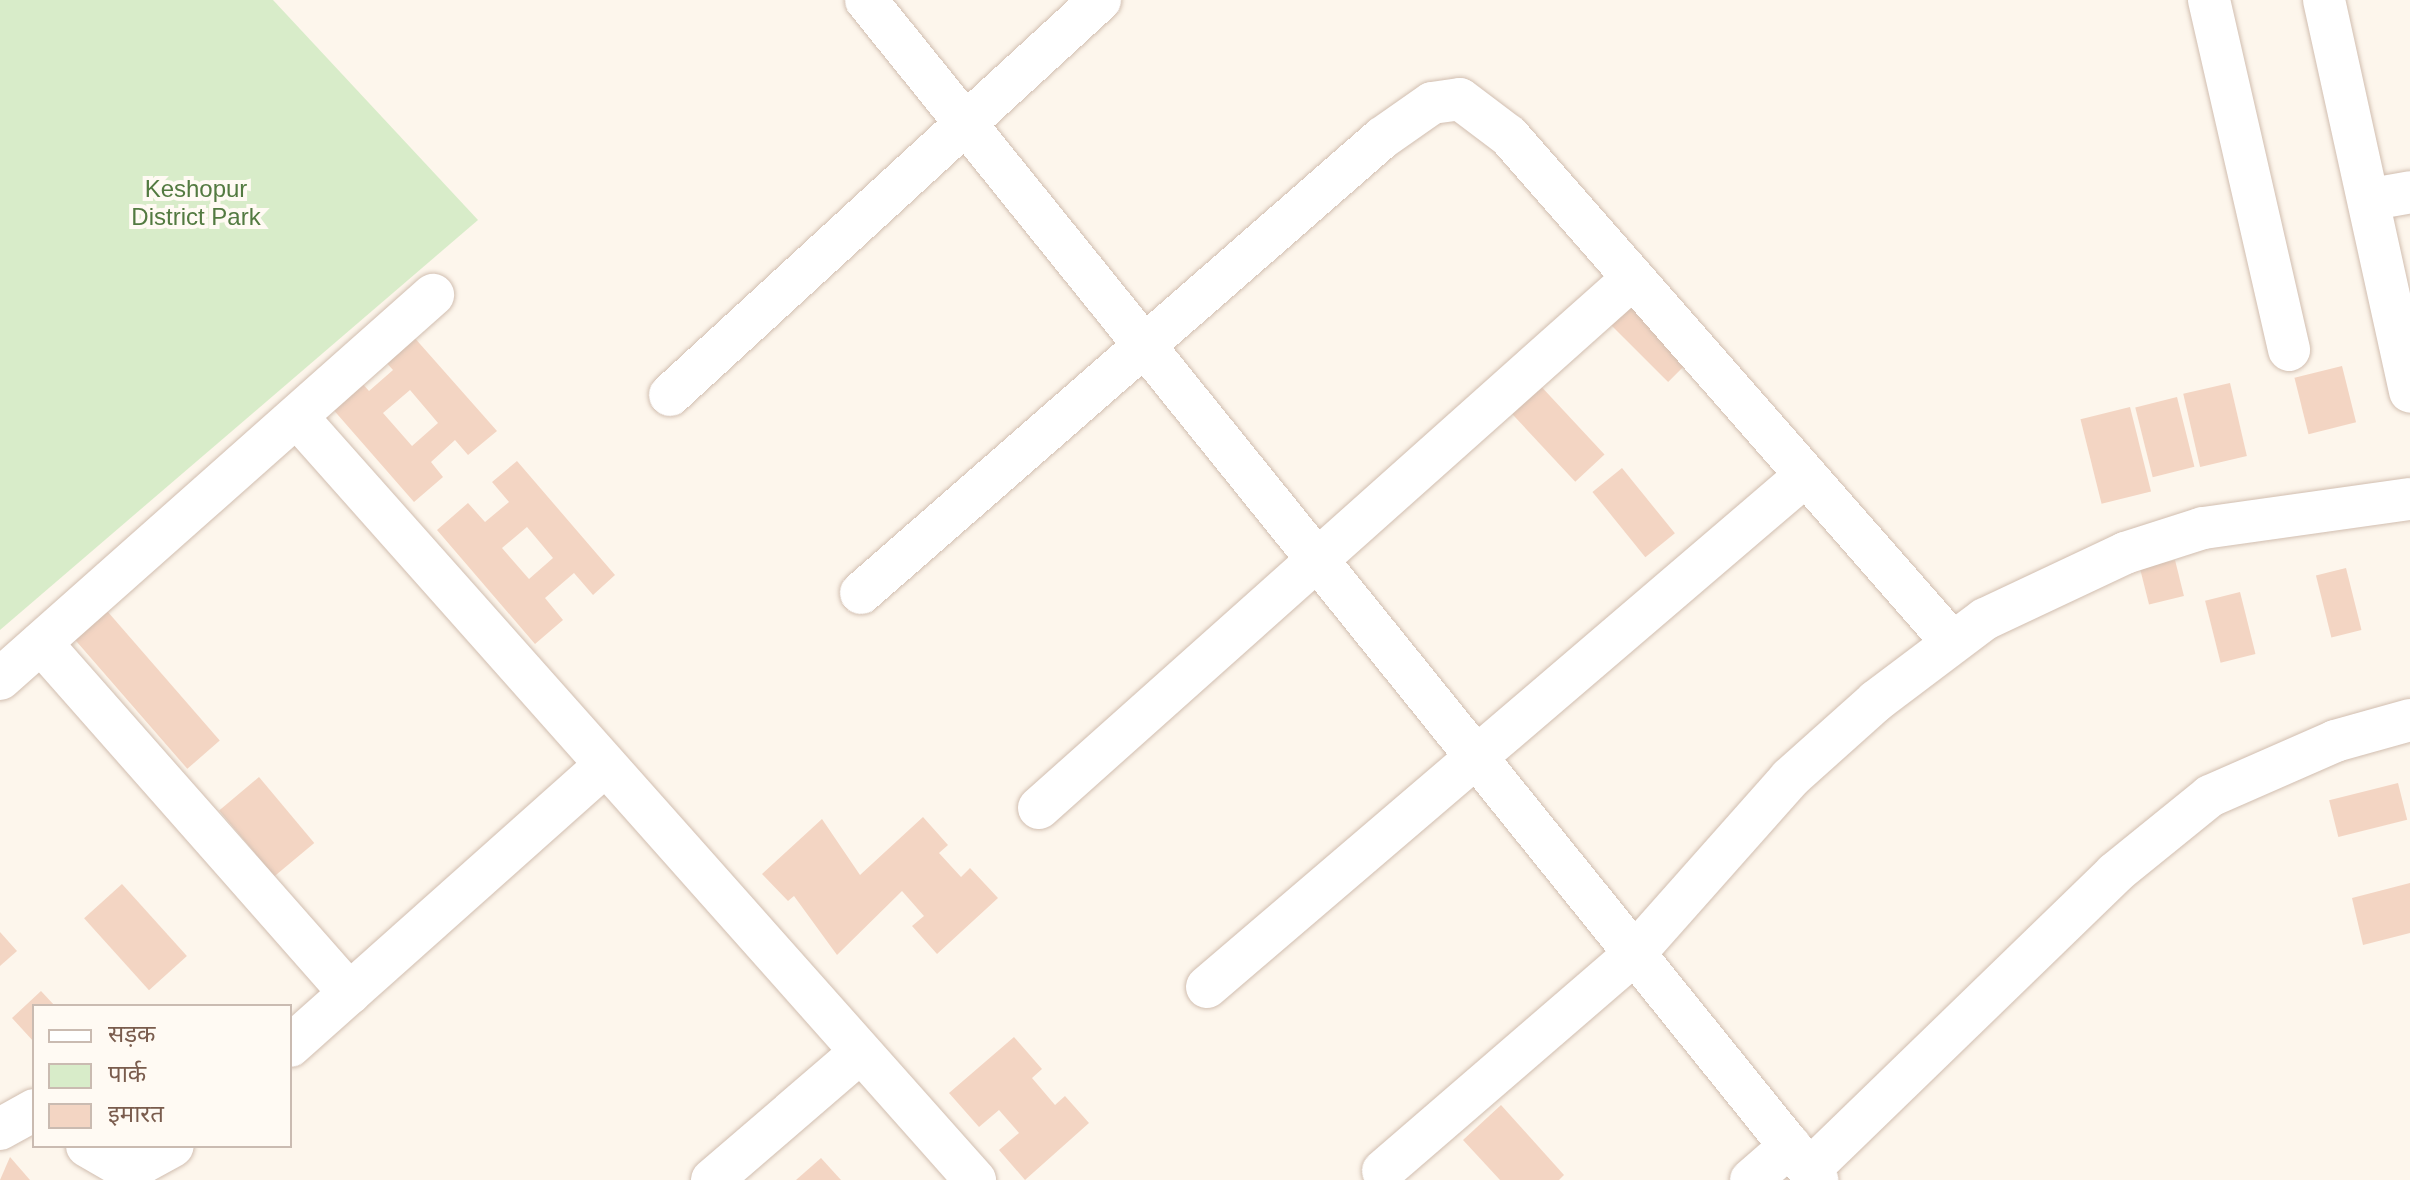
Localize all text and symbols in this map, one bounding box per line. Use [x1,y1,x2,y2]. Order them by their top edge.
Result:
park label: Keshopur District Park [131,175,261,231]
legend [32,1004,292,1148]
text: सड़क [108,1020,156,1047]
text: पार्क [108,1060,146,1087]
text: इमारत [108,1100,164,1127]

